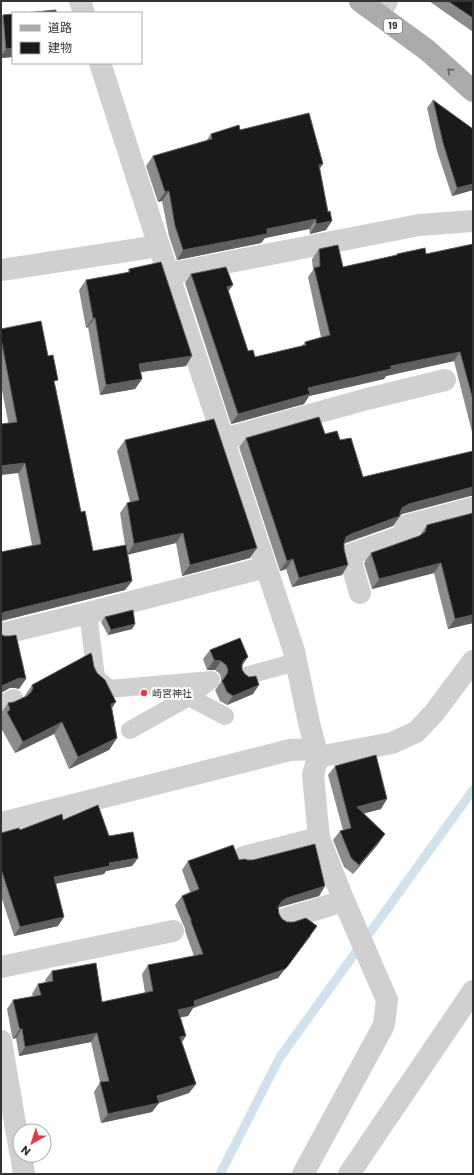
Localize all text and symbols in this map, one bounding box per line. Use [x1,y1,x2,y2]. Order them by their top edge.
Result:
legend [12,12,142,64]
text: 道路 [48,19,72,36]
road number: 19 [384,19,402,33]
text: 建物 [48,39,72,56]
one-way arrow [447,68,455,76]
place label: 崎宮神社 [152,686,192,701]
marker: 崎宮神社 [139,688,149,698]
north arrow [12,1123,52,1163]
text: N [17,1142,34,1160]

